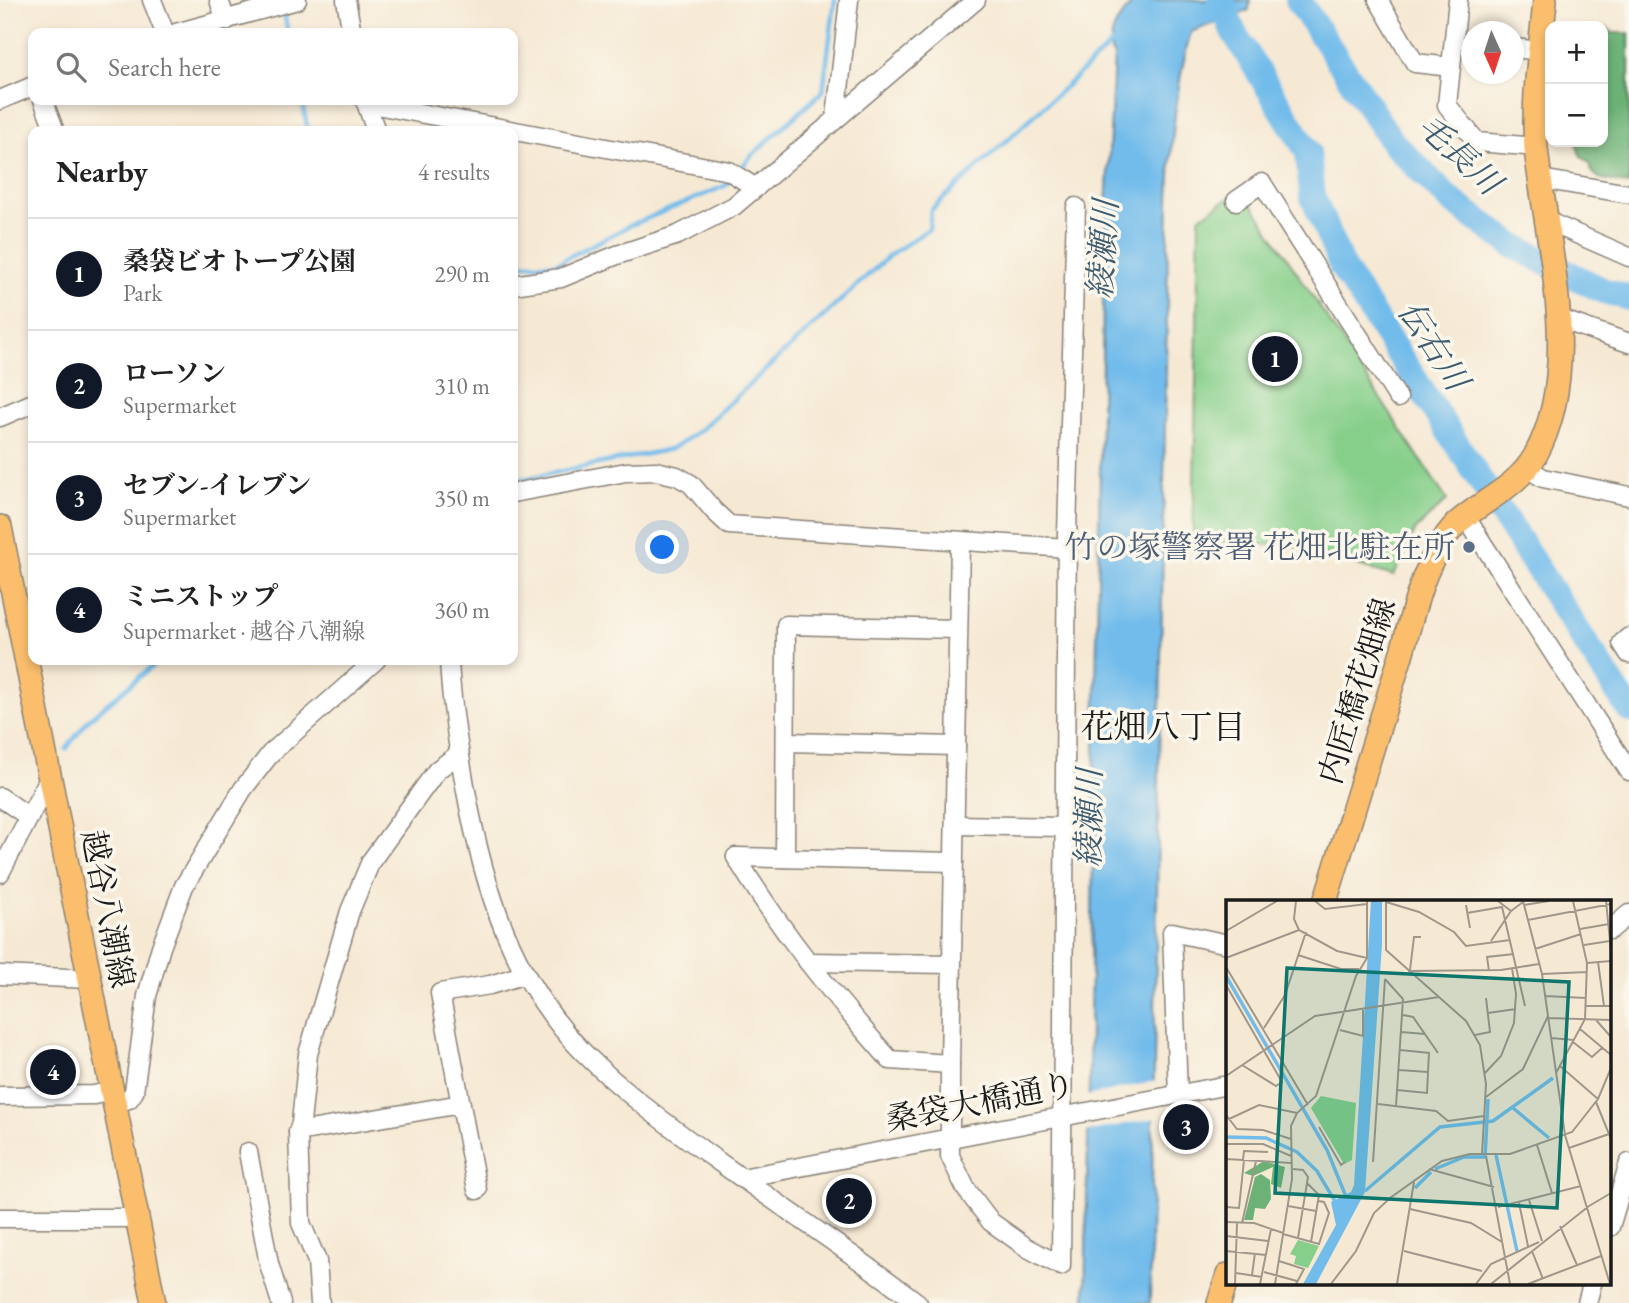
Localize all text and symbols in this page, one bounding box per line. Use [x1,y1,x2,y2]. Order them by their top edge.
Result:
north arrow [1461,21,1524,84]
map controls [1545,21,1608,147]
button: + [1545,21,1608,84]
search box [28,28,518,105]
icon: search [52,48,90,86]
text: Search here [108,50,221,84]
button: − [1545,84,1608,147]
water label: 毛長川 [1409,105,1513,206]
text: Nearby [56,152,148,191]
text: 4 results [418,157,490,187]
water label: 綾瀬川 [1078,195,1128,300]
text: 桑袋ビオトープ公園 [123,244,356,278]
text: 1 [73,259,85,289]
text: 290 m [434,259,490,289]
text: Park [123,278,162,308]
water label: 伝右川 [1389,292,1480,401]
pin: 1 [1252,333,1298,385]
text: ローソン [123,356,226,390]
text: 2 [73,371,85,401]
text: 310 m [434,371,490,401]
text: Supermarket [123,390,236,420]
text: セブン-イレブン [123,468,311,502]
text: 3 [73,483,85,513]
text: 350 m [434,483,490,513]
text: Supermarket [123,502,236,532]
place label: 竹の塚警察署 花畑北駐在所 [1065,526,1455,568]
your location [645,530,679,564]
marker: 竹の塚警察署 花畑北駐在所 [1461,539,1477,555]
text: ミニストップ [123,579,278,613]
street label: 内匠橋花畑線 [1309,593,1405,789]
text: 4 [73,595,85,625]
text: 360 m [434,595,490,625]
text: Supermarket · 越谷八潮線 [123,616,365,646]
district label: 花畑八丁目 [1081,705,1246,748]
water label: 綾瀬川 [1066,765,1111,868]
street label: 越谷八潮線 [72,826,144,992]
inset map [1226,900,1612,1286]
pin: 4 [30,1046,76,1098]
street label: 桑袋大橋通り [882,1063,1078,1141]
pin: 3 [1163,1101,1209,1153]
pin: 2 [826,1175,872,1227]

